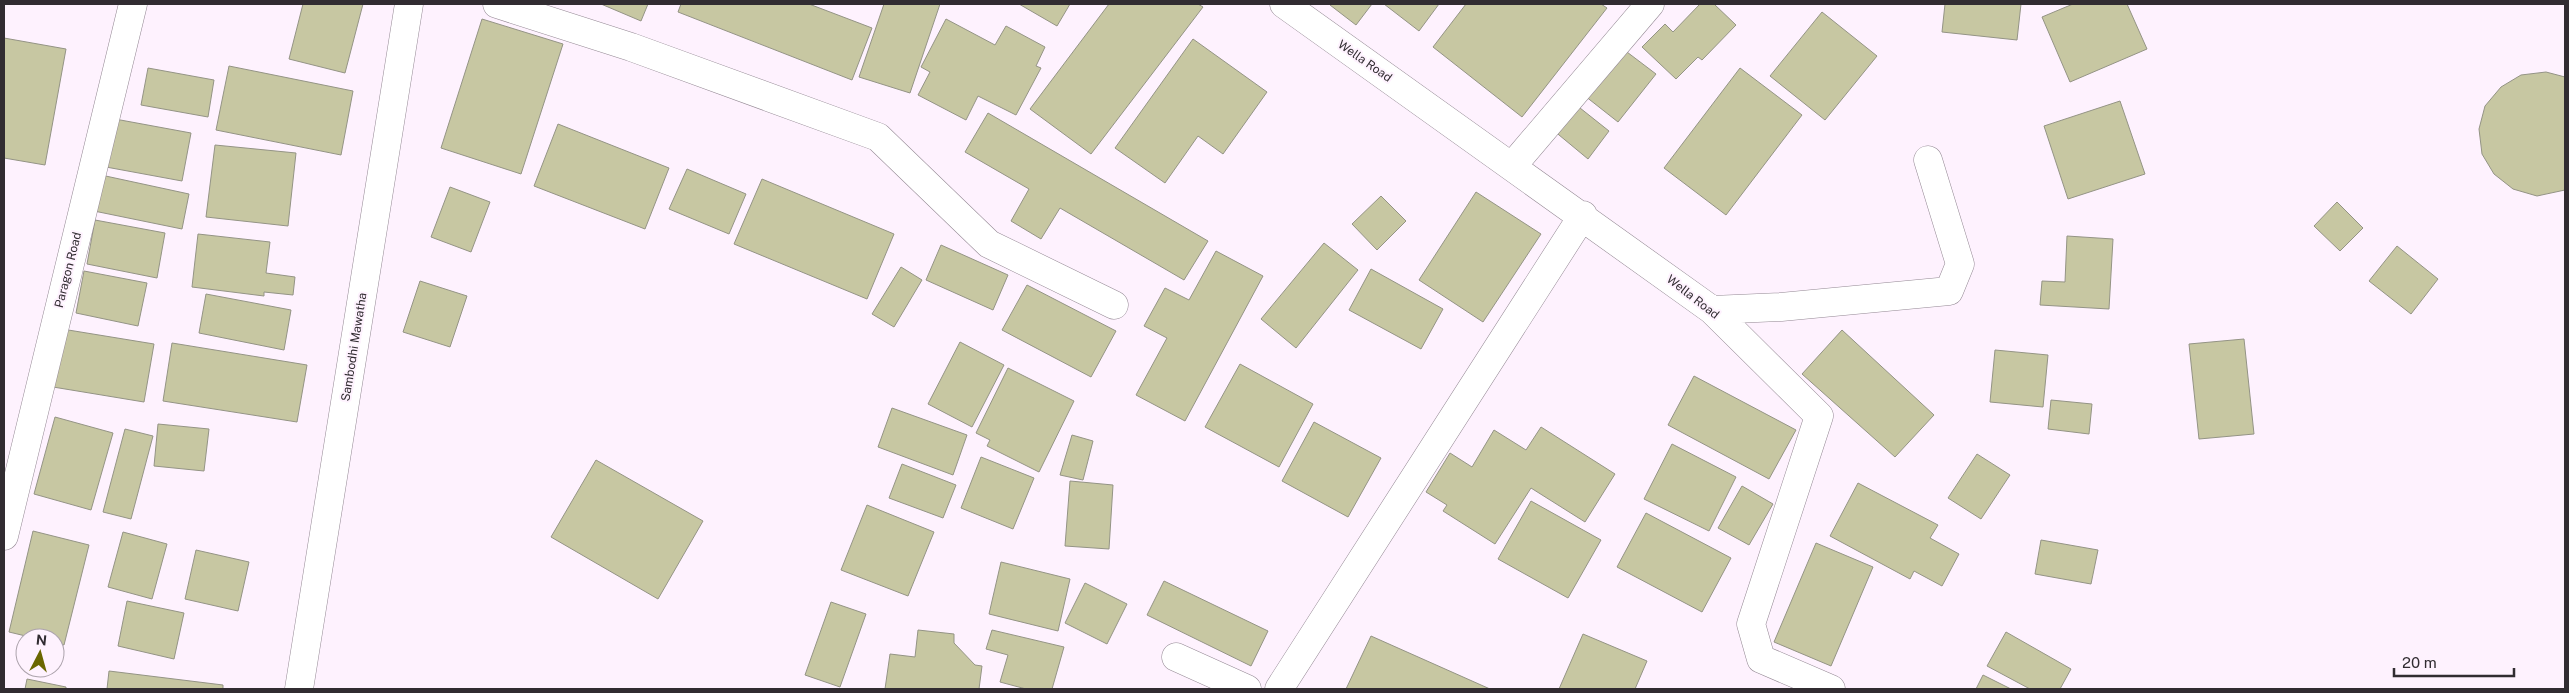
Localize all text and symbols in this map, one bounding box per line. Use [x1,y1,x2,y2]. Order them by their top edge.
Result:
street label: Wella Road [1335,37,1395,85]
street label: Paragon Road [52,231,84,309]
street label: Wella Road [1664,272,1722,322]
street label: Sambodhi Mawatha [338,292,370,402]
north arrow [15,628,65,678]
text: N [35,632,48,649]
scale bar [2394,646,2514,678]
text: 20 m [2402,654,2437,671]

